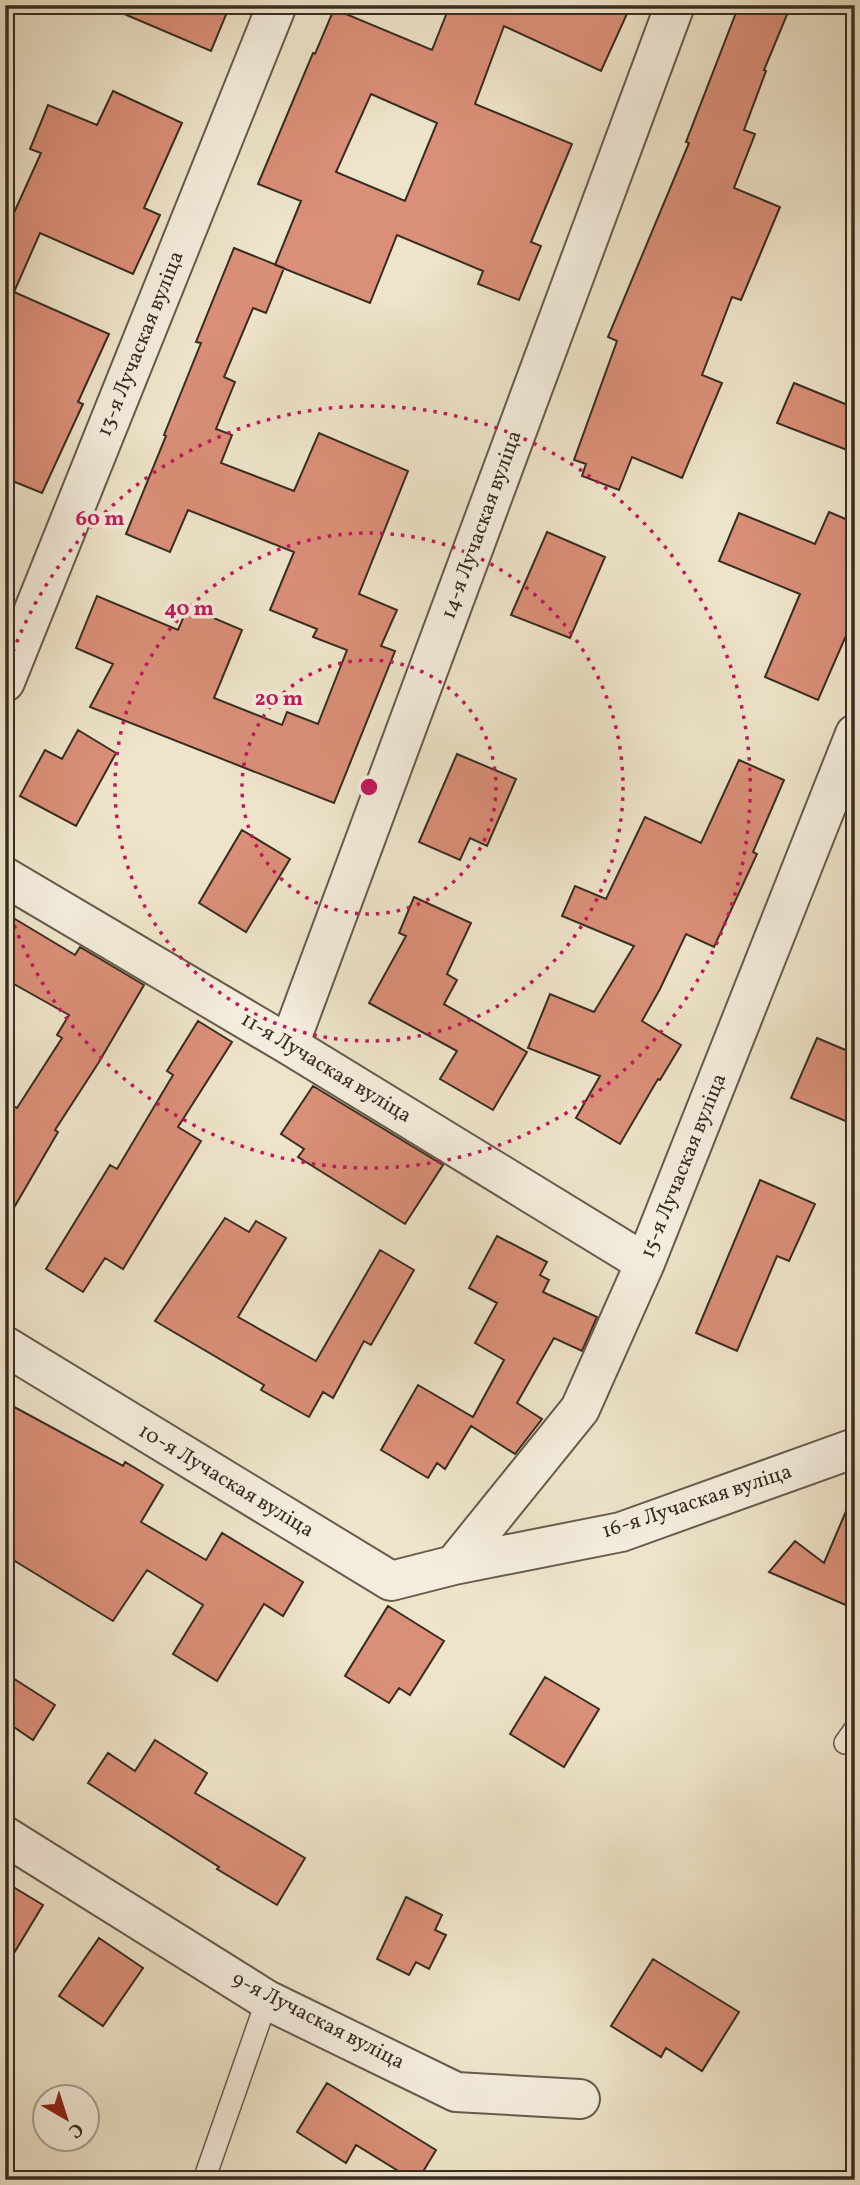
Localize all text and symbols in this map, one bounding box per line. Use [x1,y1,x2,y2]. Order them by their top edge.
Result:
street label: 13-я Лучаская вуліца [91,247,191,441]
street label: 14-я Лучаская вуліца [434,427,530,623]
text: 60 m [76,505,124,534]
text: 40 m [164,595,214,624]
text: 20 m [255,685,303,714]
centre of rings [357,775,381,799]
street label: 11-я Лучаская вуліца [235,1005,417,1131]
street label: 15-я Лучаская вуліца [634,1069,734,1263]
street label: 10-я Лучаская вуліца [133,1417,319,1545]
street label: 16-я Лучаская вуліца [598,1458,796,1546]
street label: 9-я Лучаская вуліца [227,1965,409,2077]
north arrow [32,2084,102,2154]
text: С [63,2116,88,2144]

